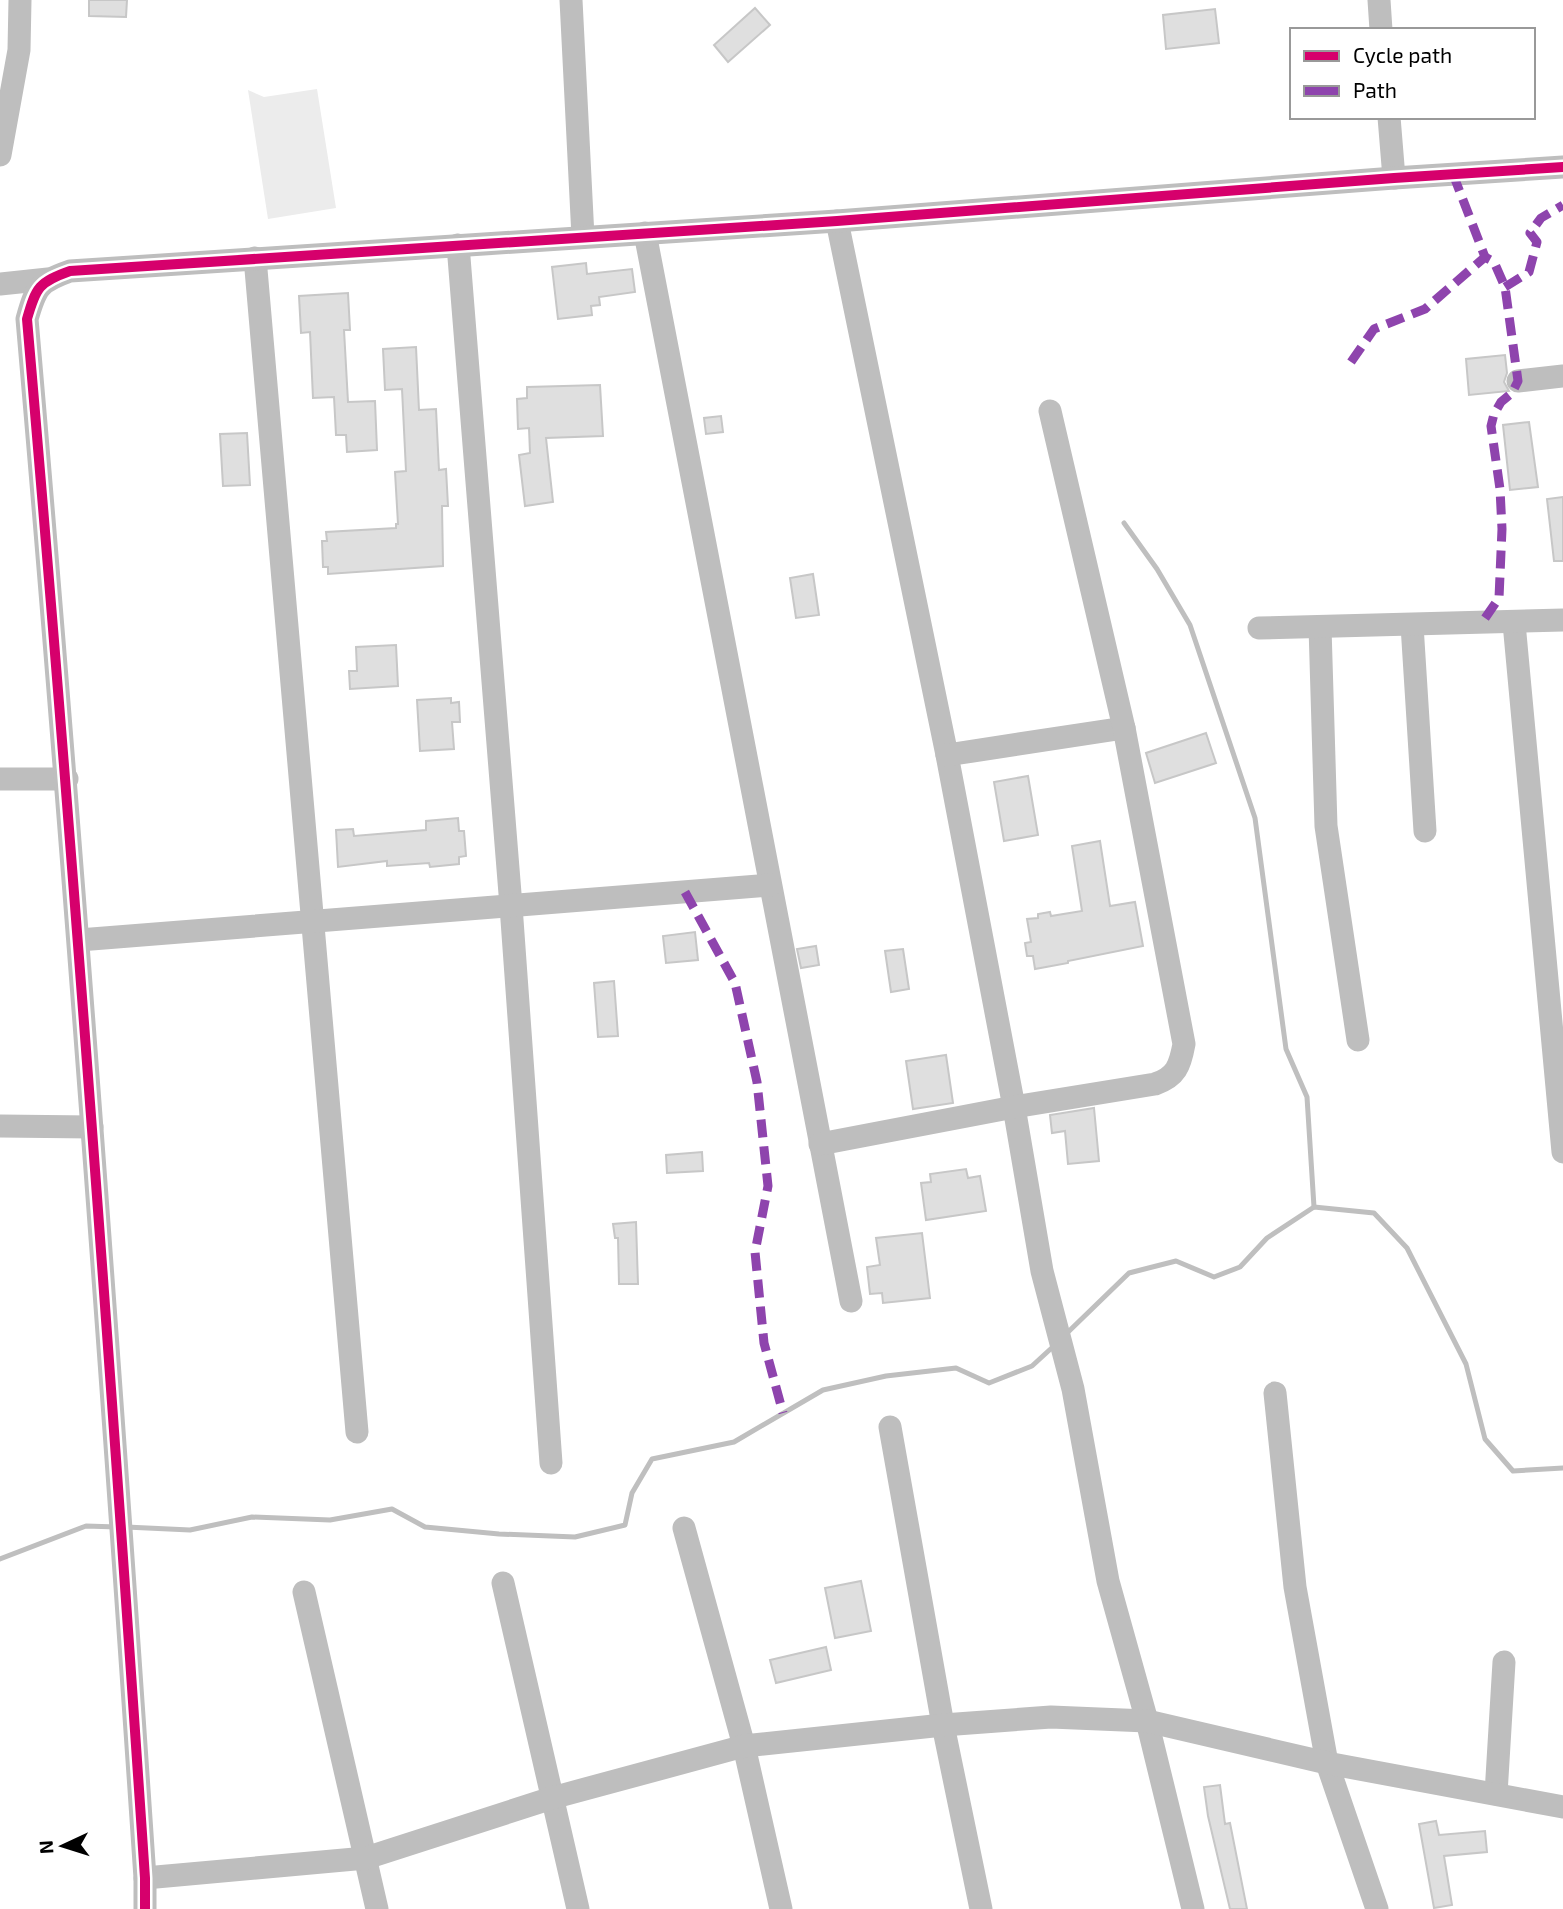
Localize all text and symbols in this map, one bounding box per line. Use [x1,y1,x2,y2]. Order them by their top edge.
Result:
legend [1290,28,1535,119]
text: Cycle path [1353,42,1452,67]
text: Path [1353,77,1397,102]
north arrow [28,1811,98,1881]
text: N [34,1840,57,1855]

